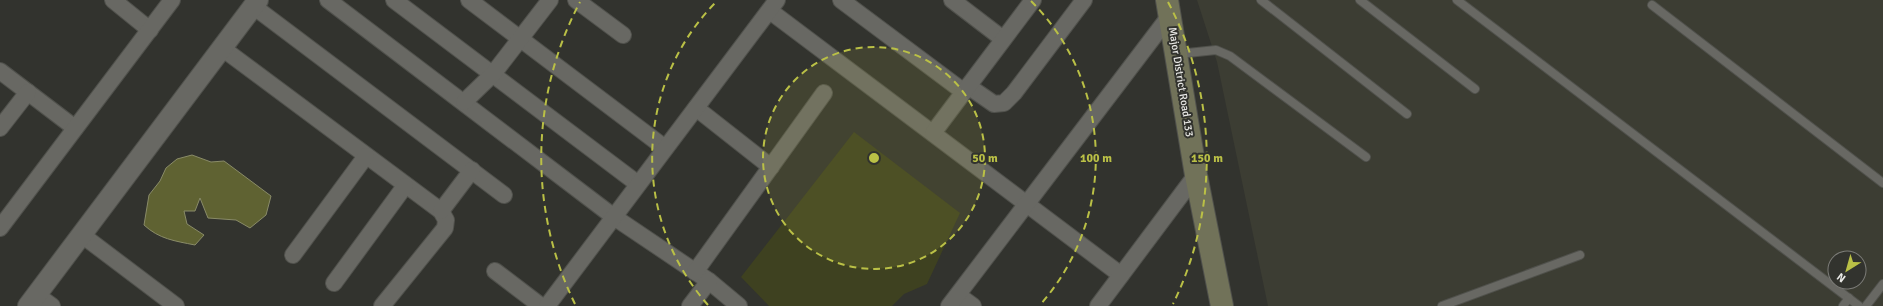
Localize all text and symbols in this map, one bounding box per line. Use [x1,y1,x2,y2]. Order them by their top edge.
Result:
street label: Major District Road 133 [1166,26,1196,138]
centre of rings [867,151,881,165]
text: 50 m [972,151,998,166]
text: 100 m [1080,151,1112,166]
text: 150 m [1191,151,1223,166]
north arrow [1827,250,1867,290]
text: N [1834,270,1848,285]

